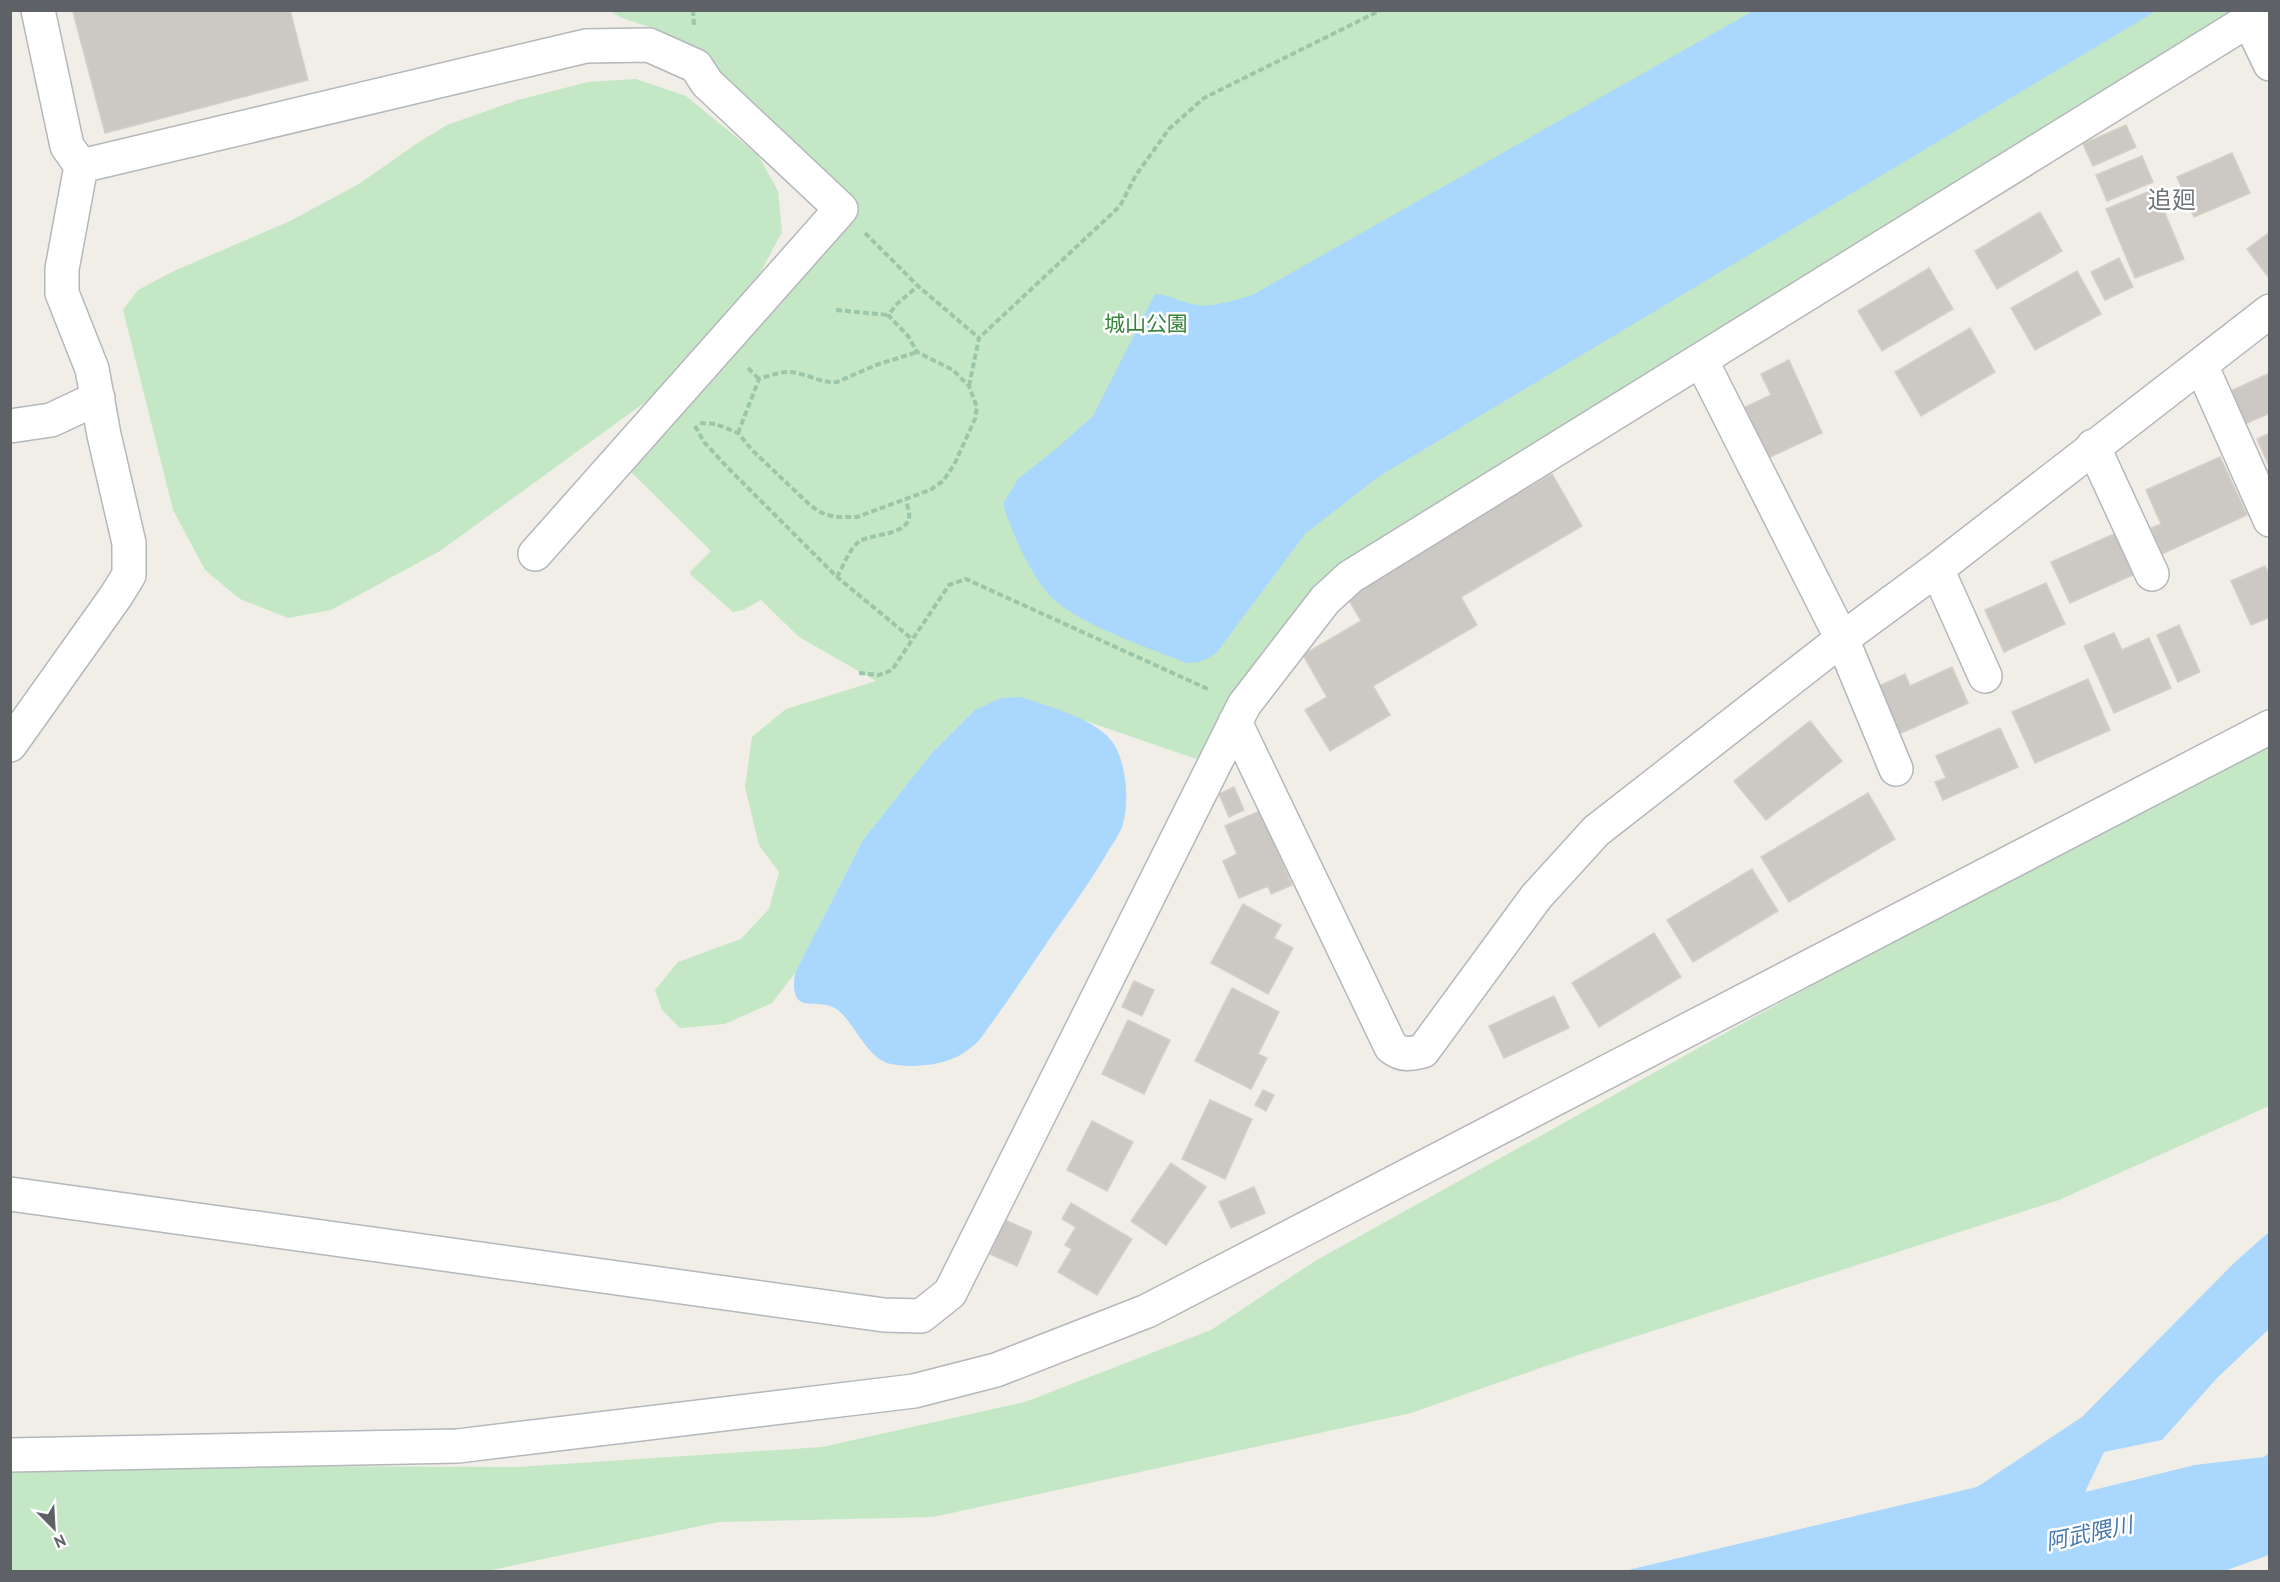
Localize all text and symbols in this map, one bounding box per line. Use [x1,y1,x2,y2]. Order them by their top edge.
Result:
district label: 追廻 [2148,184,2196,215]
park label: 城山公園 [1104,310,1188,337]
north arrow [24,1498,84,1558]
water label: 阿武隈川 [2043,1510,2137,1556]
text: N [51,1530,69,1553]

